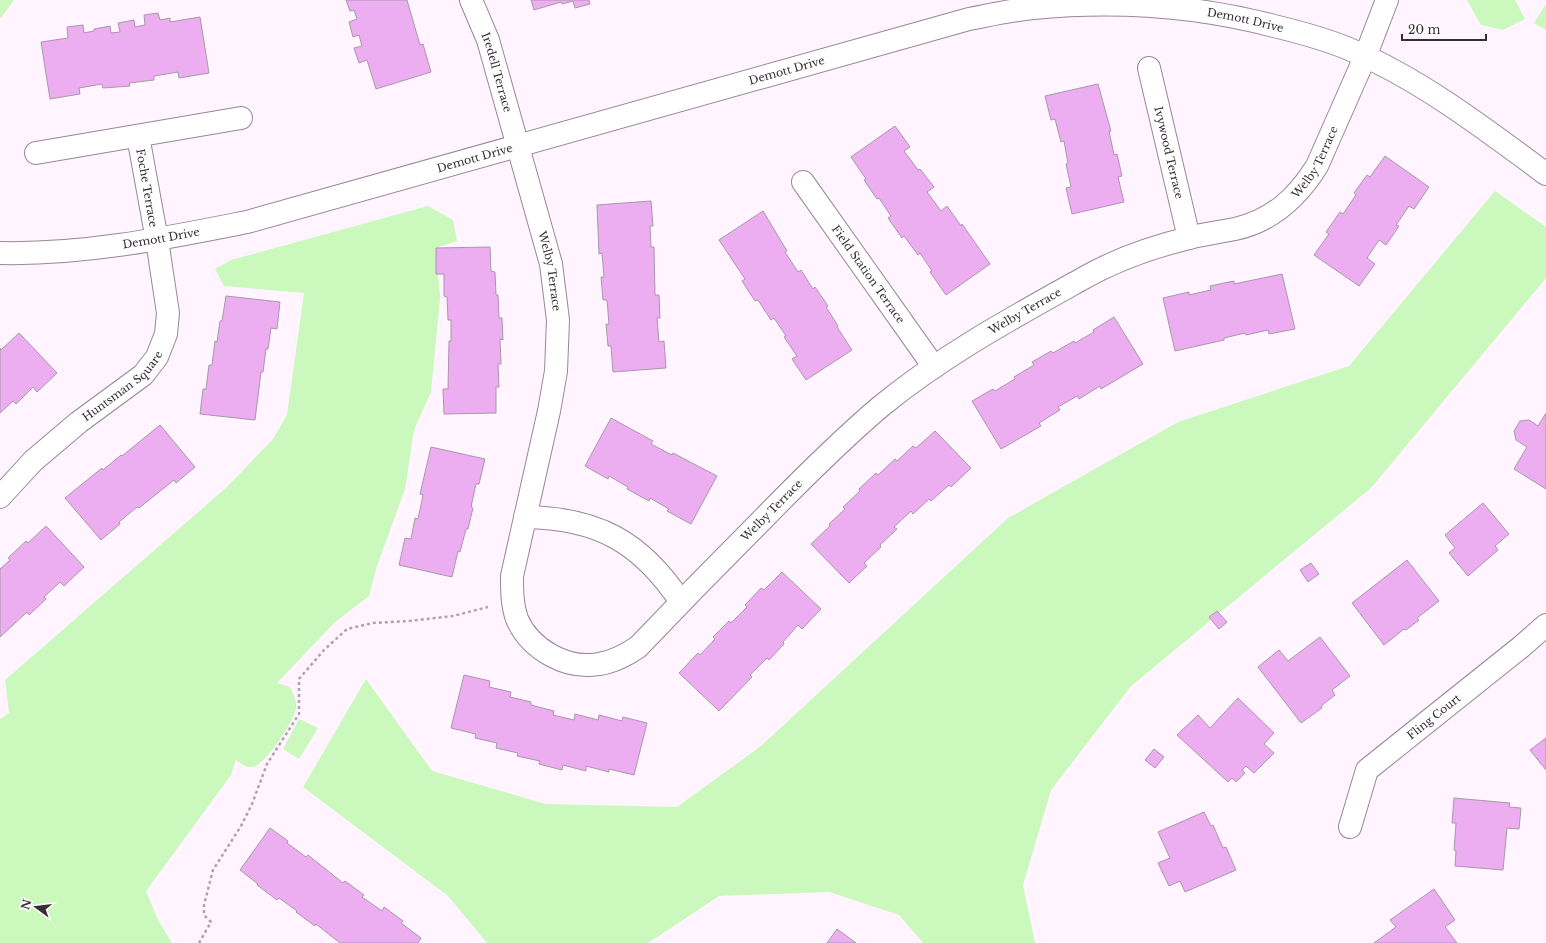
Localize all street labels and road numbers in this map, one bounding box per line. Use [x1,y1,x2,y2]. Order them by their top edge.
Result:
street label: Demott Drive [1206,5,1285,35]
street label: Iredell Terrace [479,30,515,114]
street label: Demott Drive [747,53,826,88]
street label: Ivywood Terrace [1151,105,1187,200]
street label: Welby Terrace [1288,124,1341,202]
street label: Demott Drive [435,141,514,175]
street label: Foche Terrace [133,148,161,228]
street label: Field Station Terrace [829,222,908,326]
street label: Demott Drive [122,224,201,251]
street label: Welby Terrace [535,229,564,312]
street label: Welby Terrace [985,285,1064,338]
street label: Huntsman Square [80,349,166,424]
street label: Welby Terrace [737,476,805,545]
street label: Fling Court [1404,690,1464,742]

